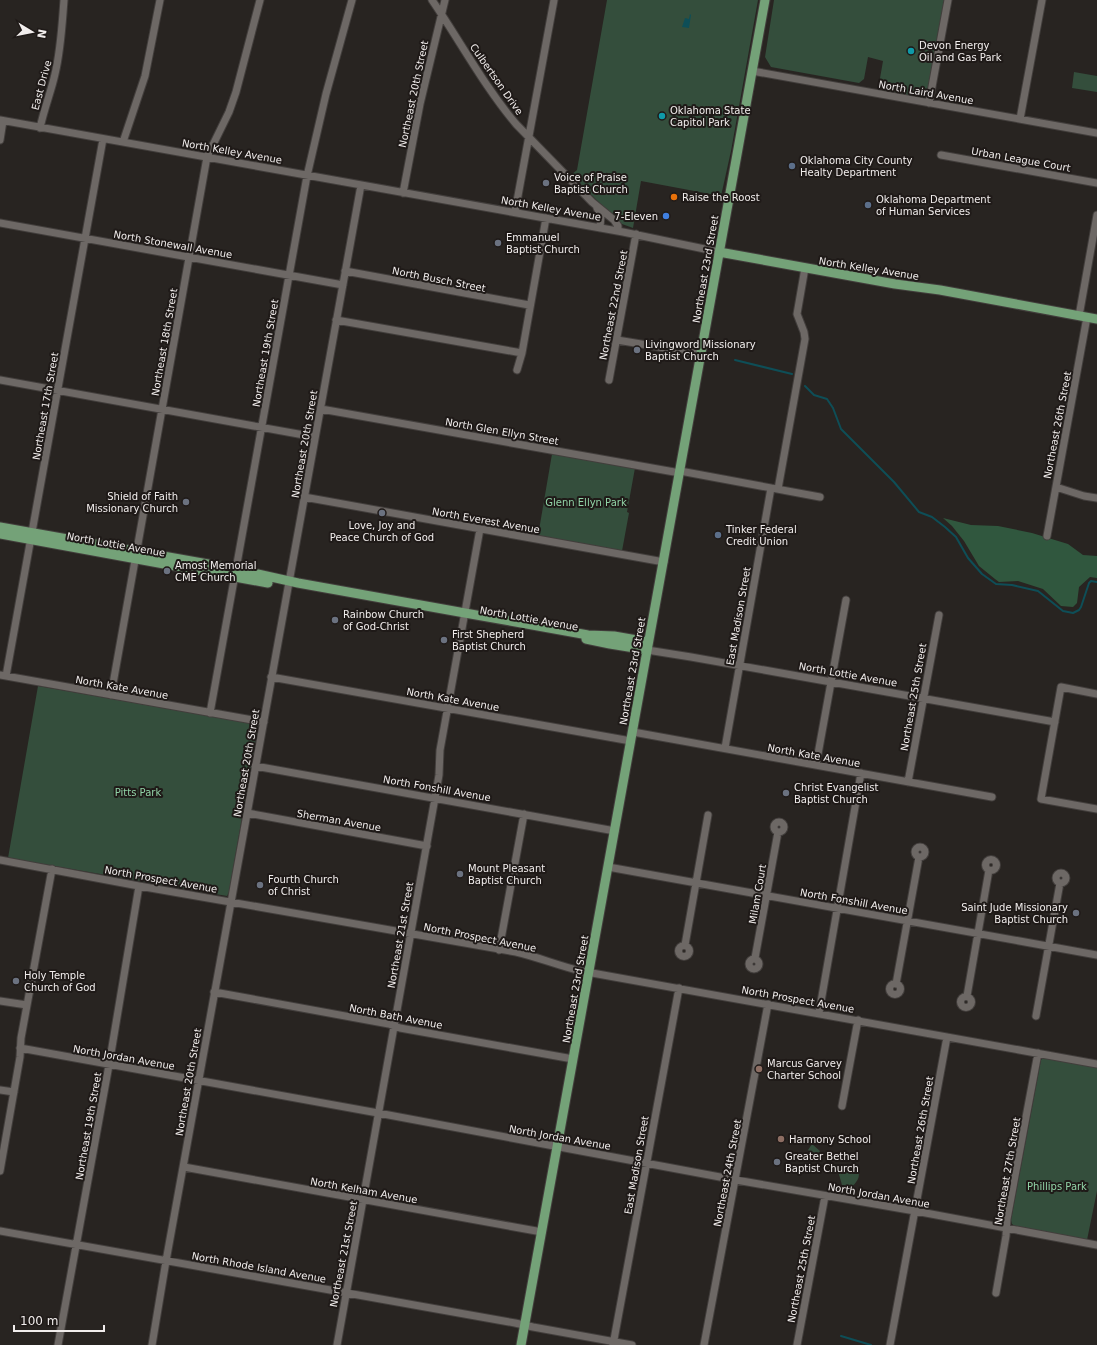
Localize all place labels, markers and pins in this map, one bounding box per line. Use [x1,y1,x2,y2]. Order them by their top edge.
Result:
place label: Devon Energy Oil and Gas Park [919,40,1002,63]
marker: Devon Energy Oil and Gas Park [906,46,916,56]
place label: Oklahoma State Capitol Park [670,105,751,128]
marker: Oklahoma State Capitol Park [657,111,667,121]
place label: Oklahoma City County Healty Department [800,155,913,178]
marker: Oklahoma City County Healty Department [787,161,797,171]
place label: Voice of Praise Baptist Church [554,172,628,195]
marker: Voice of Praise Baptist Church [541,178,551,188]
marker: Raise the Roost [669,192,679,202]
place label: Raise the Roost [682,192,760,203]
place label: Oklahoma Department of Human Services [876,194,991,217]
marker: Oklahoma Department of Human Services [863,200,873,210]
place label: 7-Eleven [614,211,658,222]
marker: 7-Eleven [661,211,671,221]
place label: Emmanuel Baptist Church [506,232,580,255]
marker: Emmanuel Baptist Church [493,238,503,248]
place label: Livingword Missionary Baptist Church [645,339,756,362]
marker: Livingword Missionary Baptist Church [632,345,642,355]
place label: Shield of Faith Missionary Church [86,491,178,514]
marker: Shield of Faith Missionary Church [181,497,191,507]
marker: Love, Joy and Peace Church of God [377,508,387,518]
place label: Love, Joy and Peace Church of God [330,520,434,543]
place label: Tinker Federal Credit Union [725,524,797,547]
marker: Tinker Federal Credit Union [713,530,723,540]
place label: Amost Memorial CME Church [175,560,256,583]
marker: Amost Memorial CME Church [162,566,172,576]
place label: Rainbow Church of God-Christ [343,609,424,632]
marker: Rainbow Church of God-Christ [330,615,340,625]
place label: First Shepherd Baptist Church [452,629,526,652]
marker: First Shepherd Baptist Church [439,635,449,645]
place label: Christ Evangelist Baptist Church [794,782,878,805]
marker: Christ Evangelist Baptist Church [781,788,791,798]
place label: Mount Pleasant Baptist Church [468,863,545,886]
marker: Mount Pleasant Baptist Church [455,869,465,879]
place label: Fourth Church of Christ [268,874,339,897]
marker: Fourth Church of Christ [255,880,265,890]
place label: Saint Jude Missionary Baptist Church [961,902,1068,925]
marker: Saint Jude Missionary Baptist Church [1071,908,1081,918]
place label: Holy Temple Church of God [24,970,96,993]
marker: Holy Temple Church of God [11,976,21,986]
place label: Marcus Garvey Charter School [767,1058,842,1081]
marker: Marcus Garvey Charter School [754,1064,764,1074]
marker: Harmony School [776,1134,786,1144]
place label: Harmony School [789,1134,871,1145]
place label: Greater Bethel Baptist Church [785,1151,859,1174]
marker: Greater Bethel Baptist Church [772,1157,782,1167]

